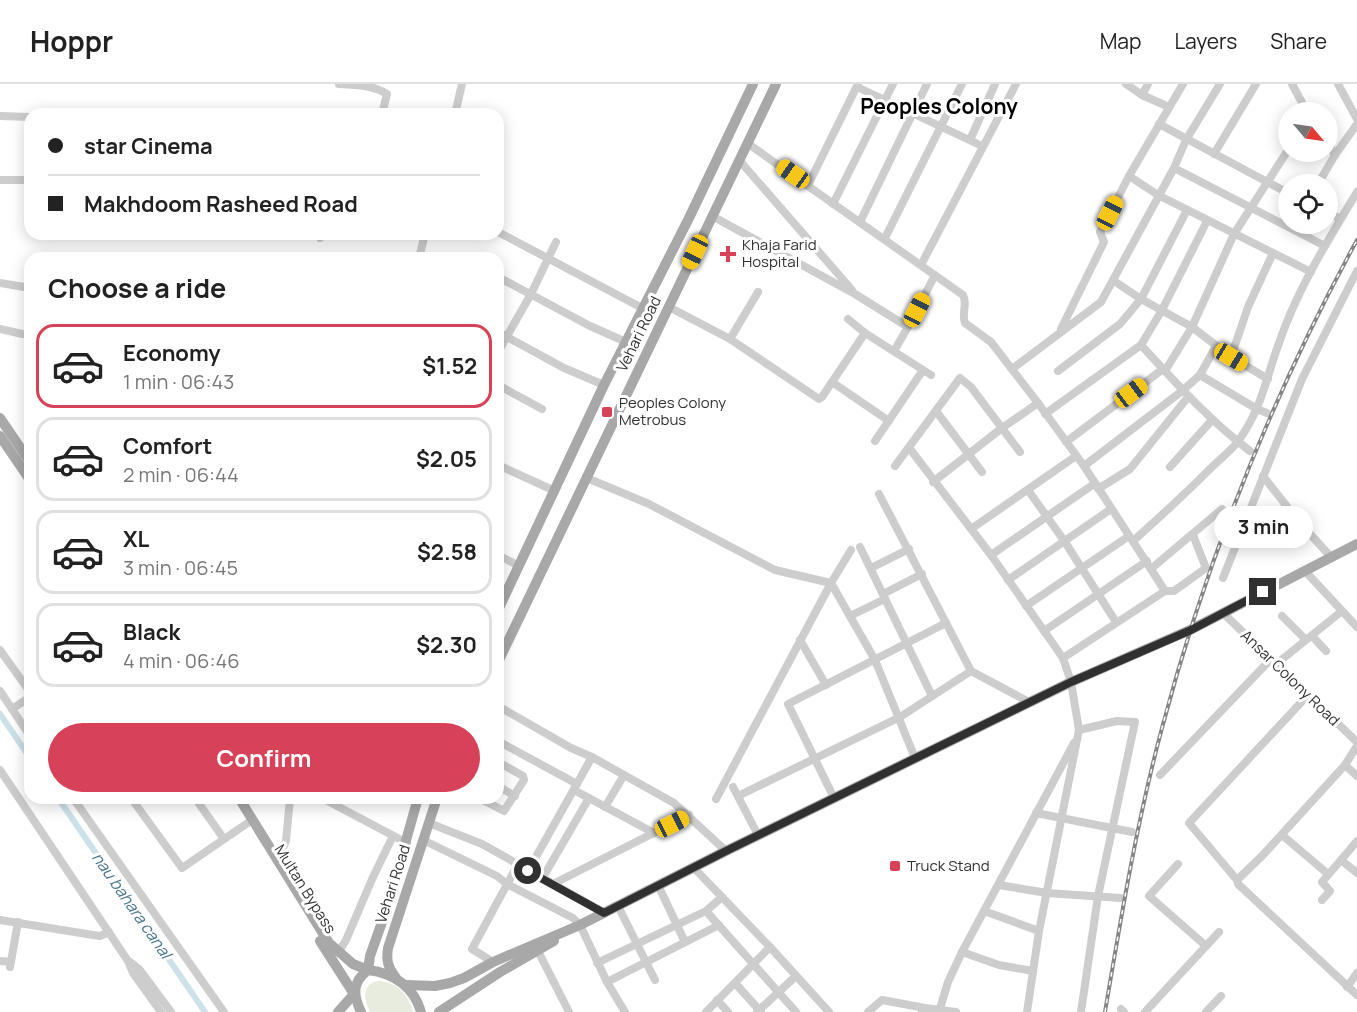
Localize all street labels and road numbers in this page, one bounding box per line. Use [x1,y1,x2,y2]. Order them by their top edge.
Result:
street label: Vehari Road [611,292,666,375]
street label: Ansar Colony Road [1236,625,1344,730]
street label: Multan Bypass [270,840,341,937]
street label: Vehari Road [370,842,415,926]

